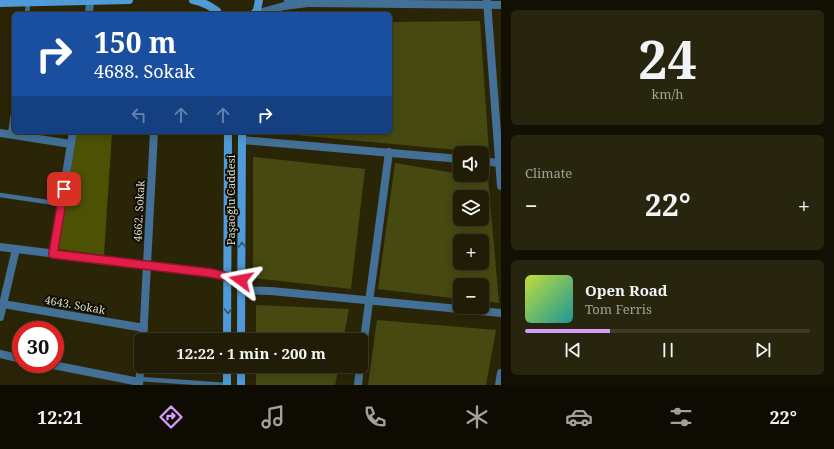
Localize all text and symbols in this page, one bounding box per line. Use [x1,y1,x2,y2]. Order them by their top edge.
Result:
text: 150 m [94,23,176,61]
text: 24 [638,23,697,94]
icon: right [28,28,80,80]
text: 4688. Sokak [94,59,195,83]
text: km/h [652,85,683,103]
icon: left [128,104,150,126]
icon: ahead [170,104,192,126]
icon: ahead [212,104,234,126]
icon: right [254,104,276,126]
map controls [453,146,489,314]
button: sound [453,146,489,182]
street label: Paşaoğlu Caddesi [223,154,238,245]
text: Climate [525,164,572,182]
pin [47,172,81,206]
icon: arrive [53,178,75,200]
street label: 4662. Sokak [129,179,148,242]
text: 22° [645,184,691,225]
button: layers [453,190,489,226]
text: − [525,190,538,220]
text: + [798,190,810,220]
button: + [453,234,489,270]
one-way arrow [238,242,246,248]
position arrow [220,259,262,301]
button: − [453,278,489,314]
text: Open Road [585,280,668,300]
street label: 4643. Sokak [43,292,107,317]
text: Tom Ferris [585,300,652,318]
one-way arrow [224,308,232,314]
speed limit sign: 30 [12,321,64,373]
icon: previous [562,339,584,361]
icon: pause [657,339,679,361]
icon: next [752,339,774,361]
text: 12:22 · 1 min · 200 m [176,343,326,363]
icon: directions [157,403,185,431]
icon: music [259,403,287,431]
icon: phone [361,403,389,431]
icon: climate [463,403,491,431]
icon: car [565,403,593,431]
icon: filters [667,403,695,431]
text: 12:21 [37,405,83,429]
text: 22° [769,405,797,429]

